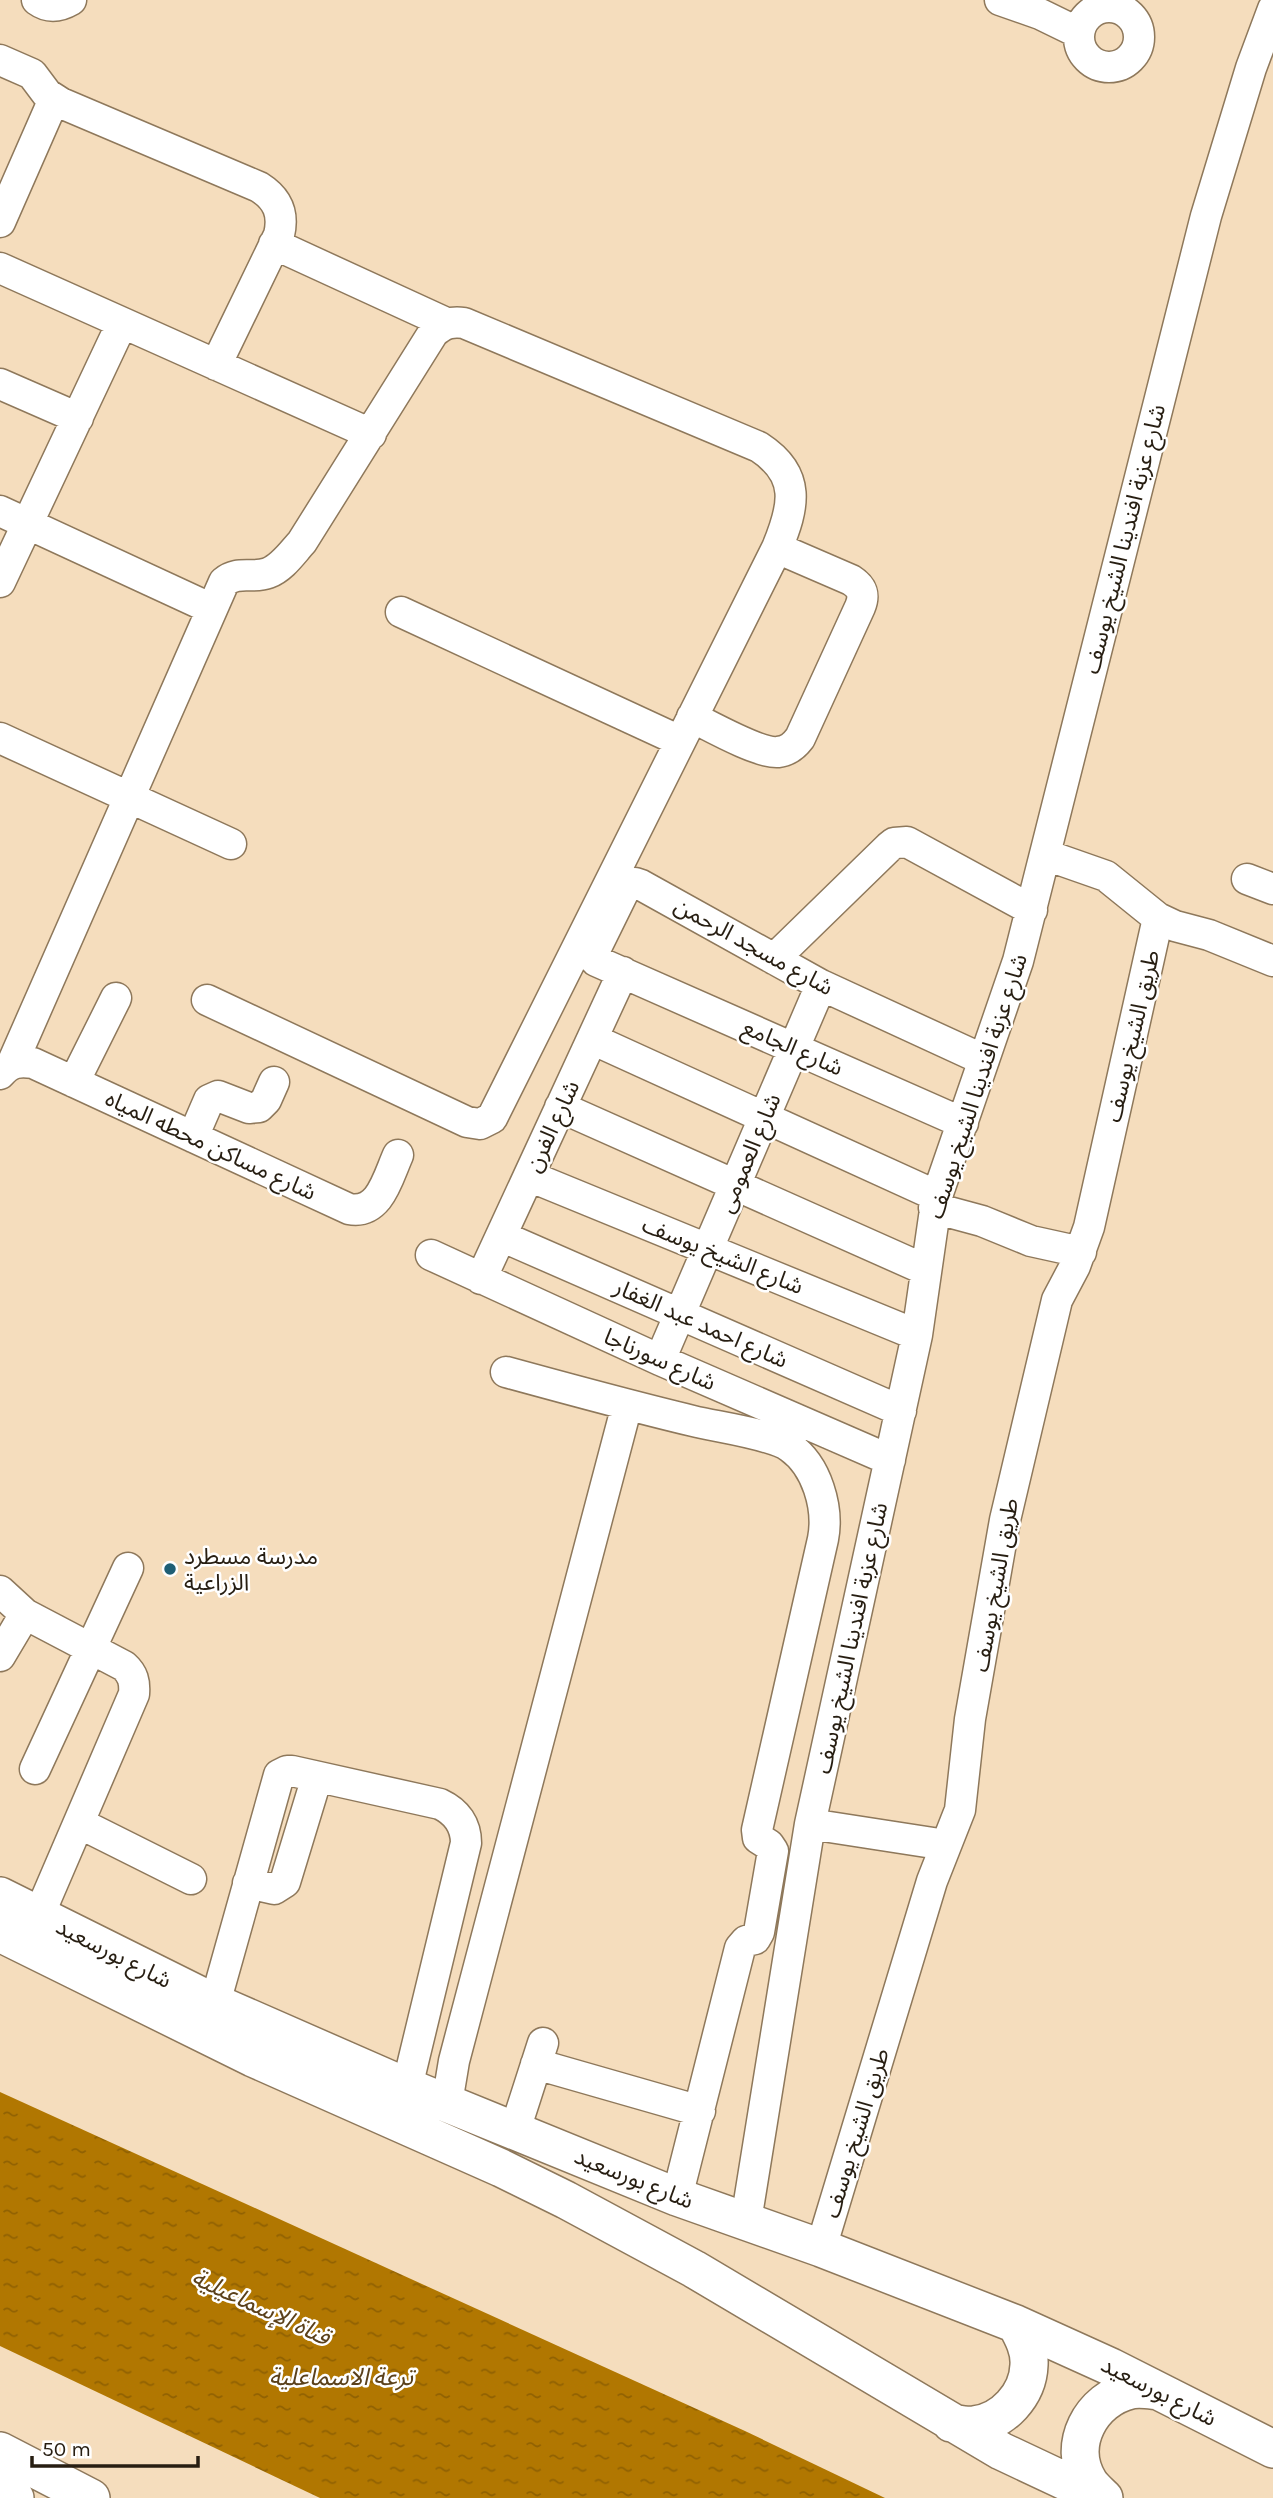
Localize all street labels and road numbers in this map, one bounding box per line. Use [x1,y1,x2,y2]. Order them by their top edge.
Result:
street label: شارع عزبة افندينا الشيخ يوسف [1078,402,1174,677]
street label: شارع مسجد الرحمن [668,892,838,1004]
street label: طريق الشيخ يوسف [1100,947,1168,1126]
street label: شارع عزبة افندينا الشيخ يوسف [922,950,1036,1223]
street label: شارع الجامع [737,1013,847,1084]
street label: شارع الفرن [520,1076,588,1178]
street label: شارع مساكن محطه المياه [100,1085,320,1209]
street label: شارع العمومى [712,1090,789,1218]
street label: شارع الشيخ يوسف [637,1211,807,1303]
street label: شارع احمد عبد الغفار [608,1273,792,1377]
street label: شارع سورناجا [598,1323,720,1399]
street label: طريق الشيخ يوسف [967,1496,1027,1675]
street label: شارع عزبة افندينا الشيخ يوسف [809,1500,896,1777]
street label: شارع بورسعيد [50,1913,176,1997]
street label: طريق الشيخ يوسف [818,2045,898,2222]
street label: شارع بورسعيد [569,2142,697,2217]
street label: شارع بورسعيد [1095,2351,1221,2435]

